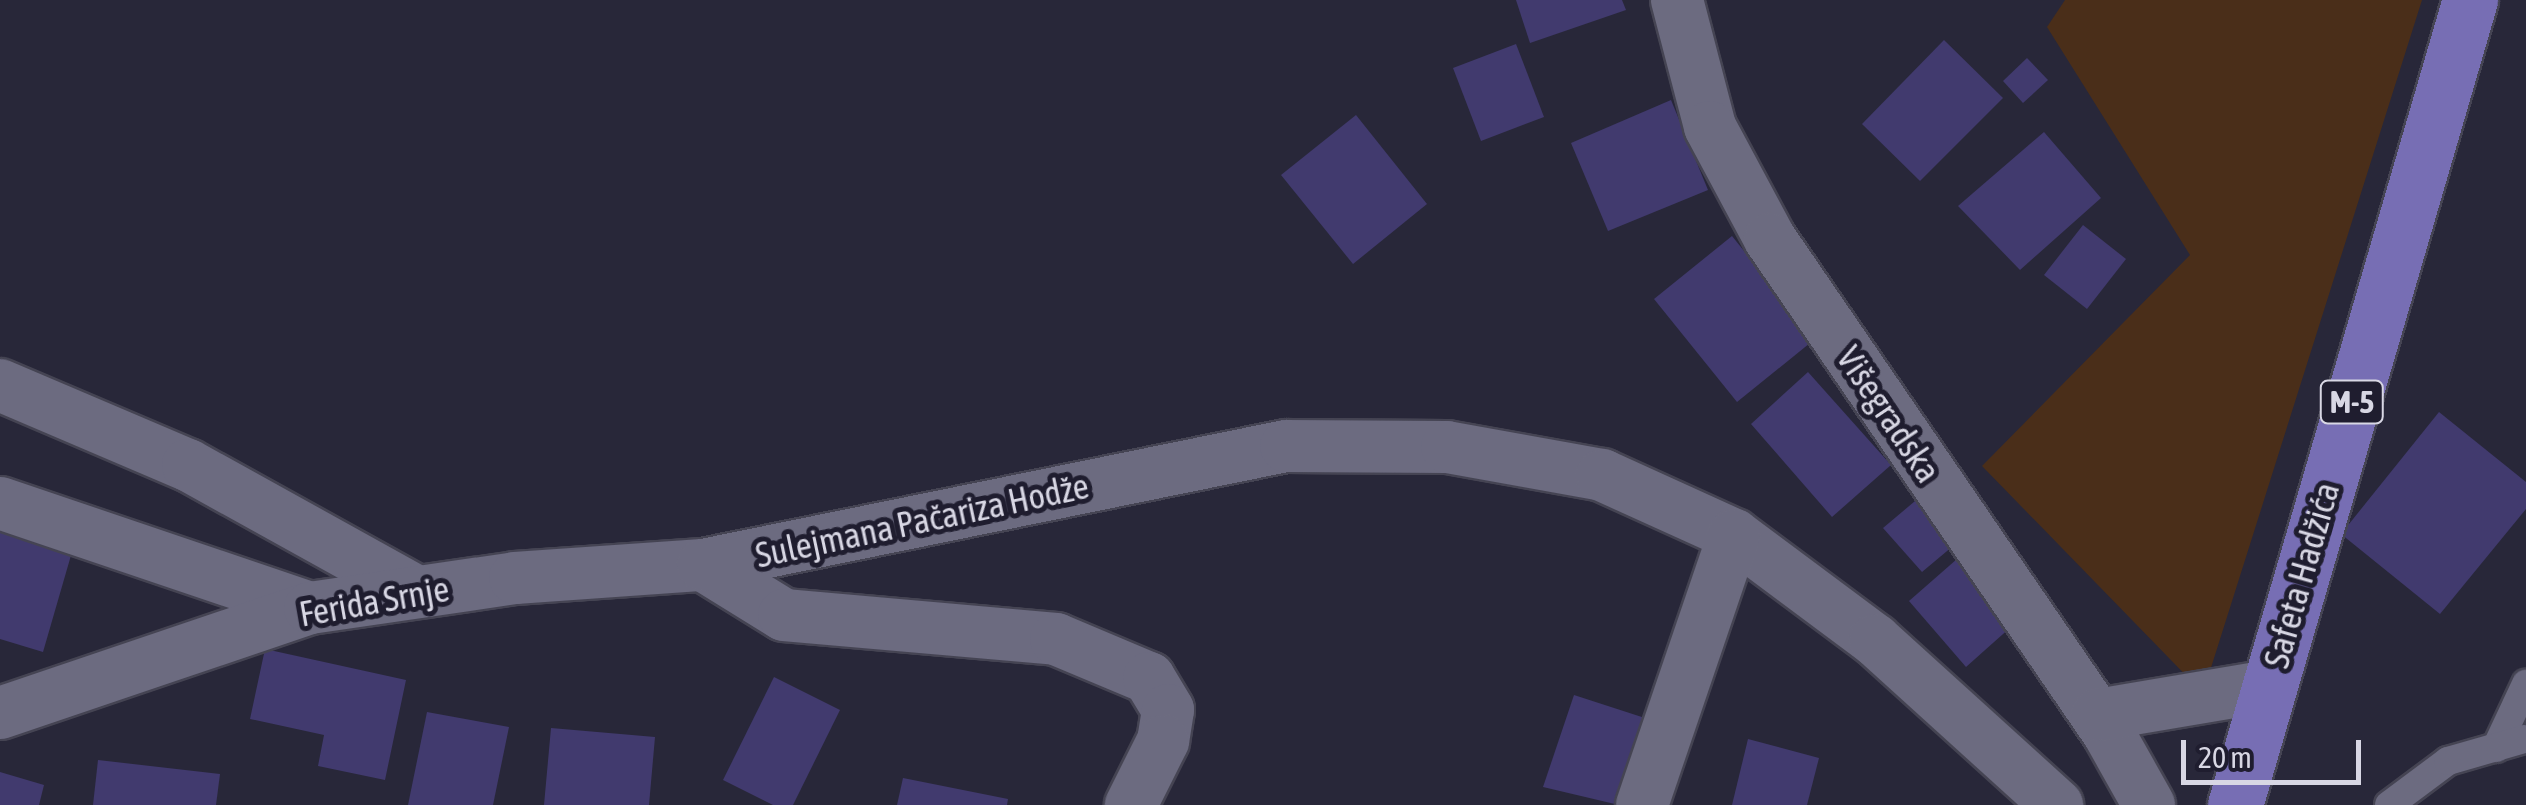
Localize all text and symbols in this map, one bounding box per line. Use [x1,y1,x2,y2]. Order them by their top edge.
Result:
street label: Višegradska [1828,338,1950,490]
road number: M-5 [2320,375,2384,429]
street label: Sulejmana Pačariza Hodže [752,464,1092,576]
street label: Safeta Hadžića [2255,478,2347,672]
street label: Ferida Srnje [296,567,452,635]
scale bar [2186,720,2366,782]
text: 20 m [2198,740,2252,774]

